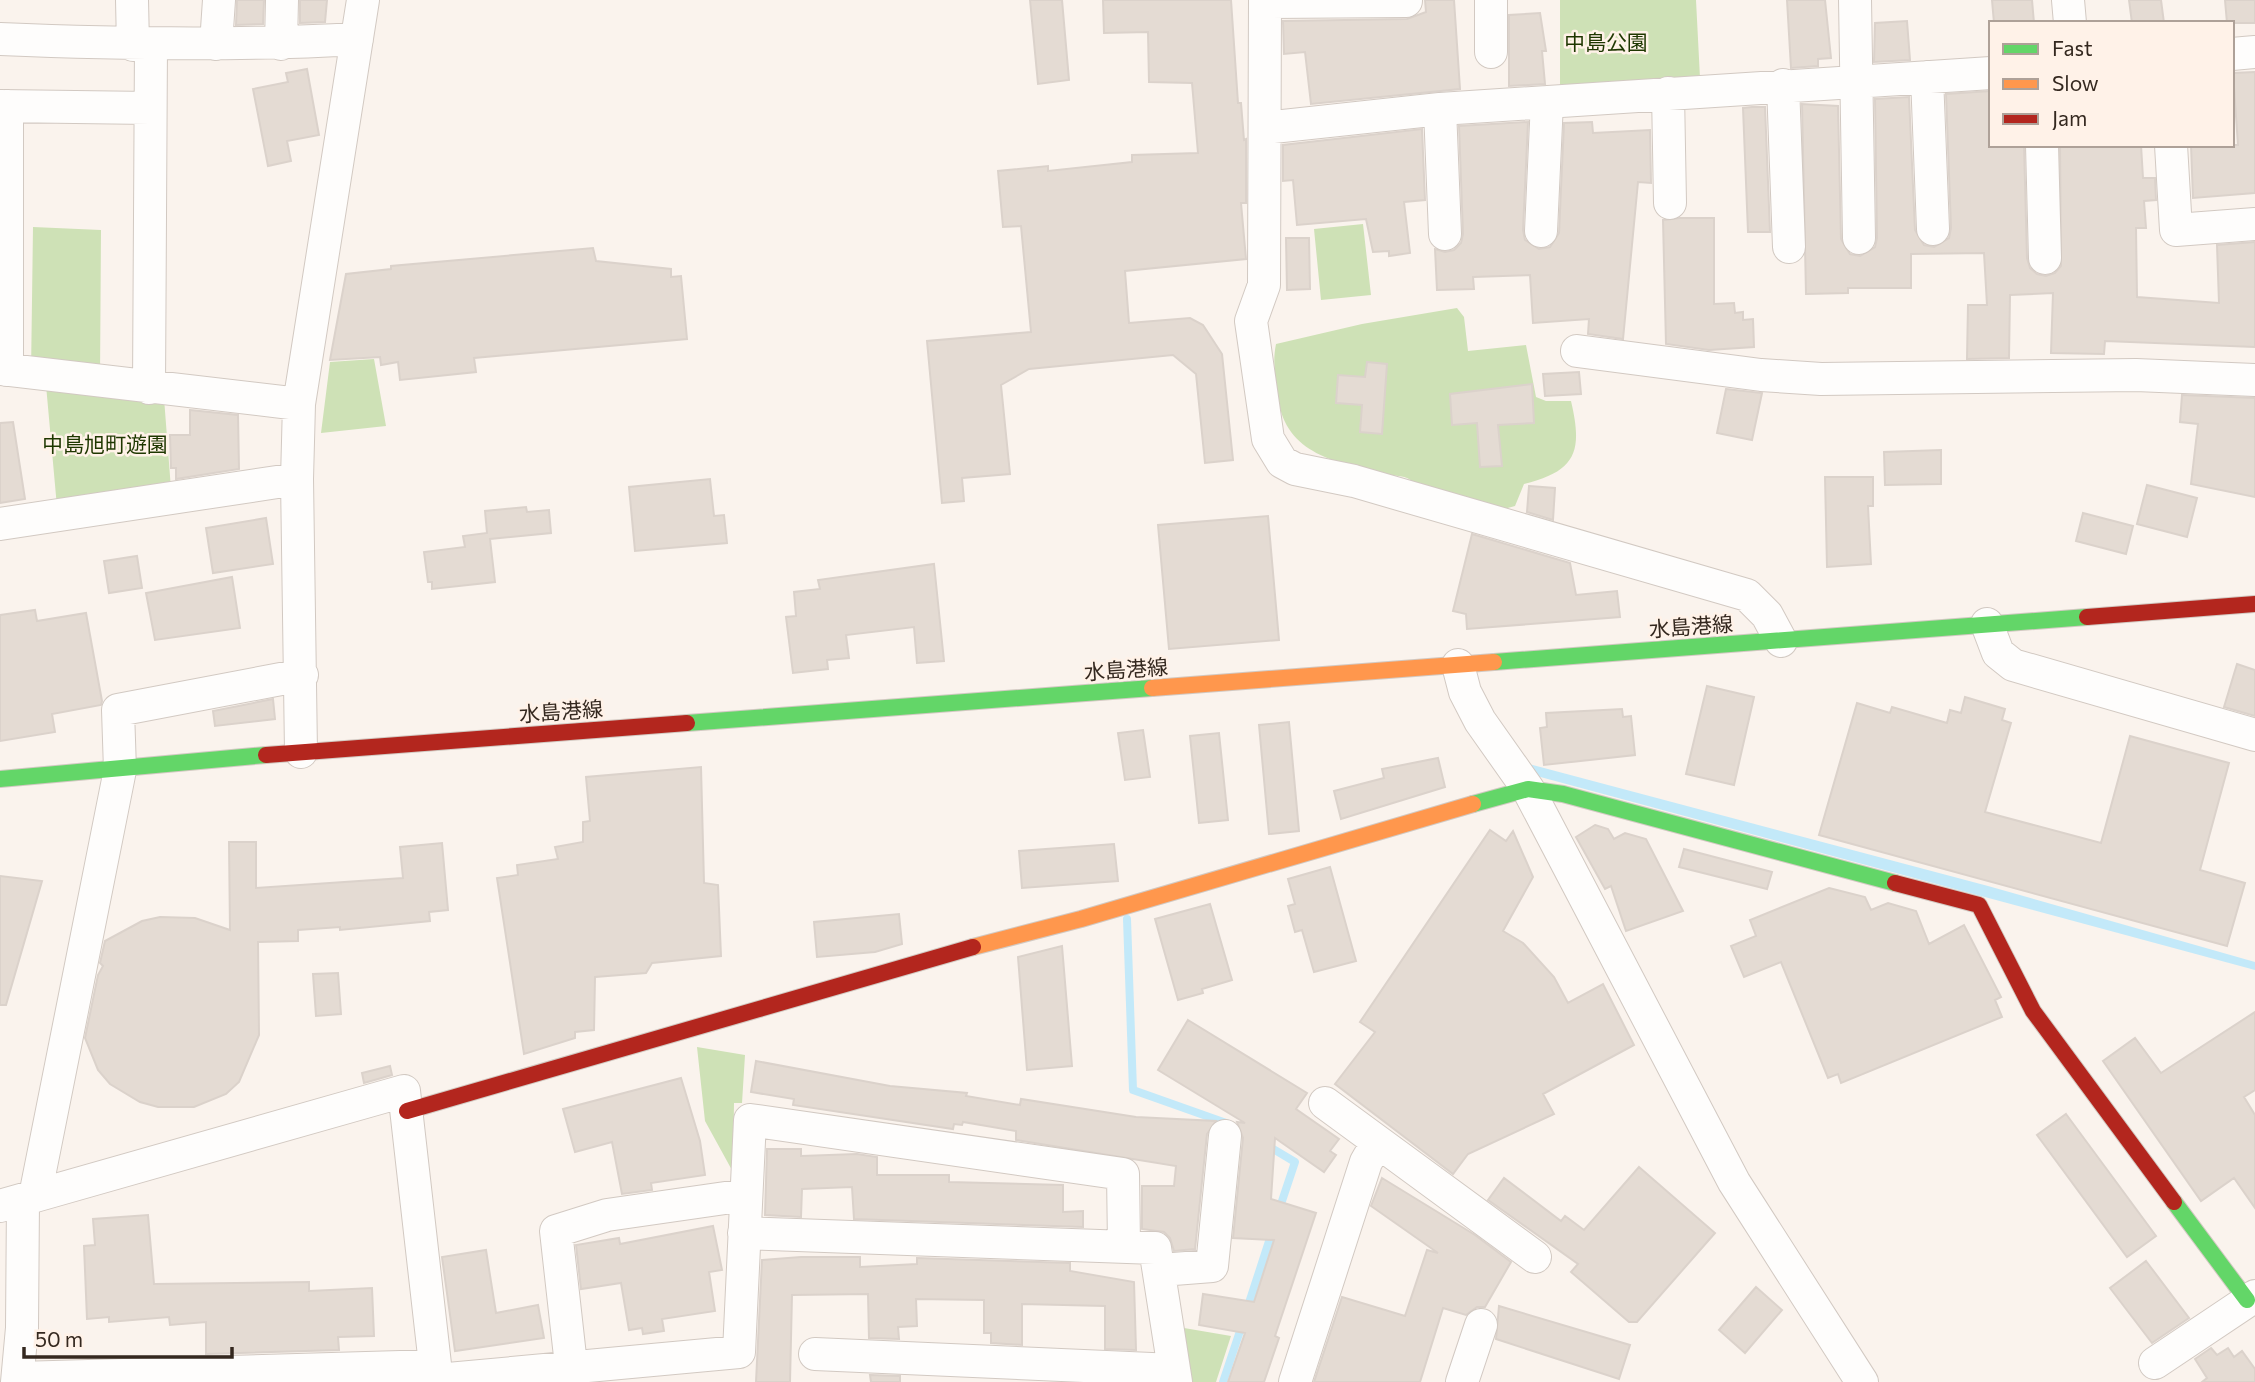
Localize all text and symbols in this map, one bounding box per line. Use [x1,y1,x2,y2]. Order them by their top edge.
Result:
legend [1989,21,2234,147]
park label: 中島公園 [1564,29,1648,54]
text: Fast [2052,35,2093,60]
text: Slow [2052,70,2099,95]
text: Jam [2052,105,2087,130]
park label: 中島旭町遊園 [42,431,168,456]
street label: 水島港線 [1648,610,1734,641]
street label: 水島港線 [1083,653,1169,684]
street label: 水島港線 [518,695,604,726]
scale bar [24,1316,233,1360]
text: 50 m [35,1326,83,1351]

